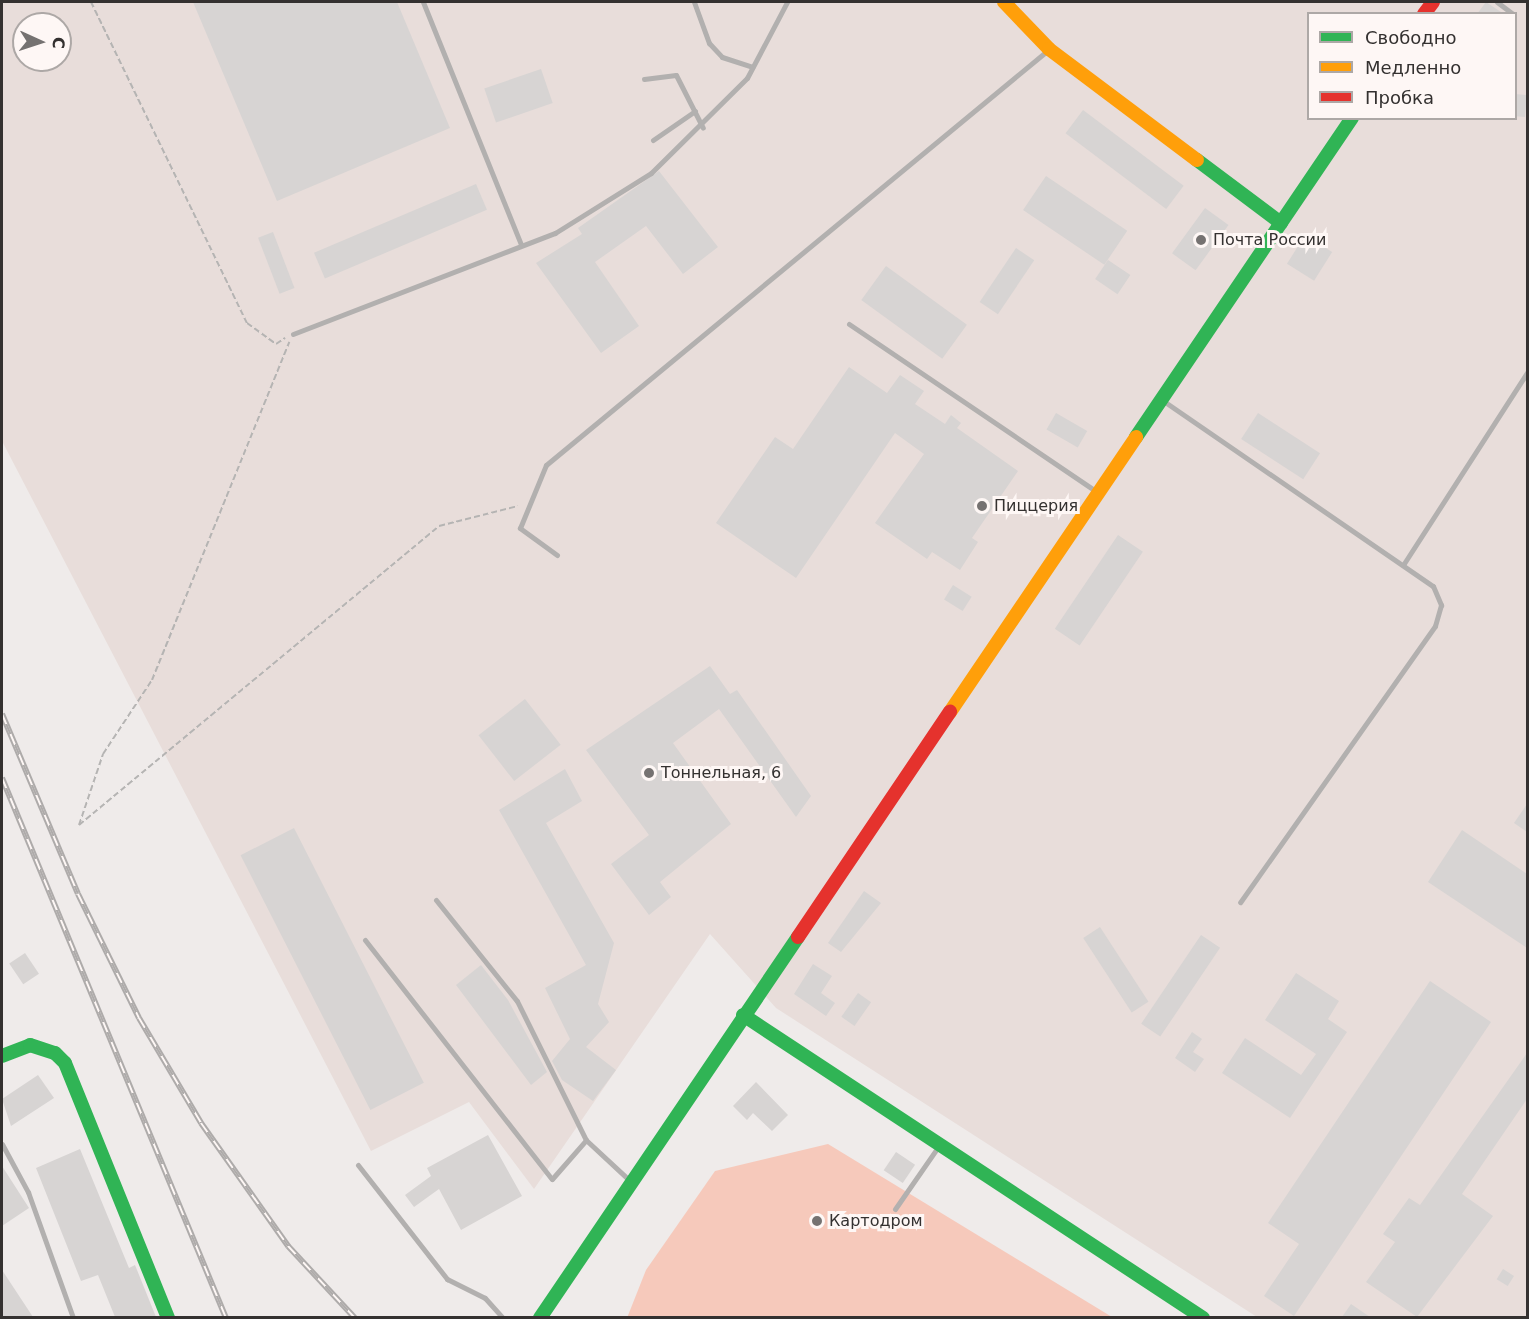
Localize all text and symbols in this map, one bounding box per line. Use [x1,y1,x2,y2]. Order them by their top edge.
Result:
north arrow [12,12,72,72]
legend [1307,12,1517,120]
text: Свободно [1365,27,1457,48]
text: С [49,36,68,49]
text: Медленно [1365,57,1461,78]
text: Пробка [1365,87,1434,108]
place label: Почта России [1213,230,1326,250]
marker: Почта России [1194,233,1208,247]
place label: Пиццерия [994,496,1078,516]
marker: Пиццерия [975,499,989,513]
place label: Тоннельная, 6 [661,763,781,783]
marker: Тоннельная, 6 [642,766,656,780]
place label: Картодром [829,1211,923,1231]
marker: Картодром [810,1214,824,1228]

